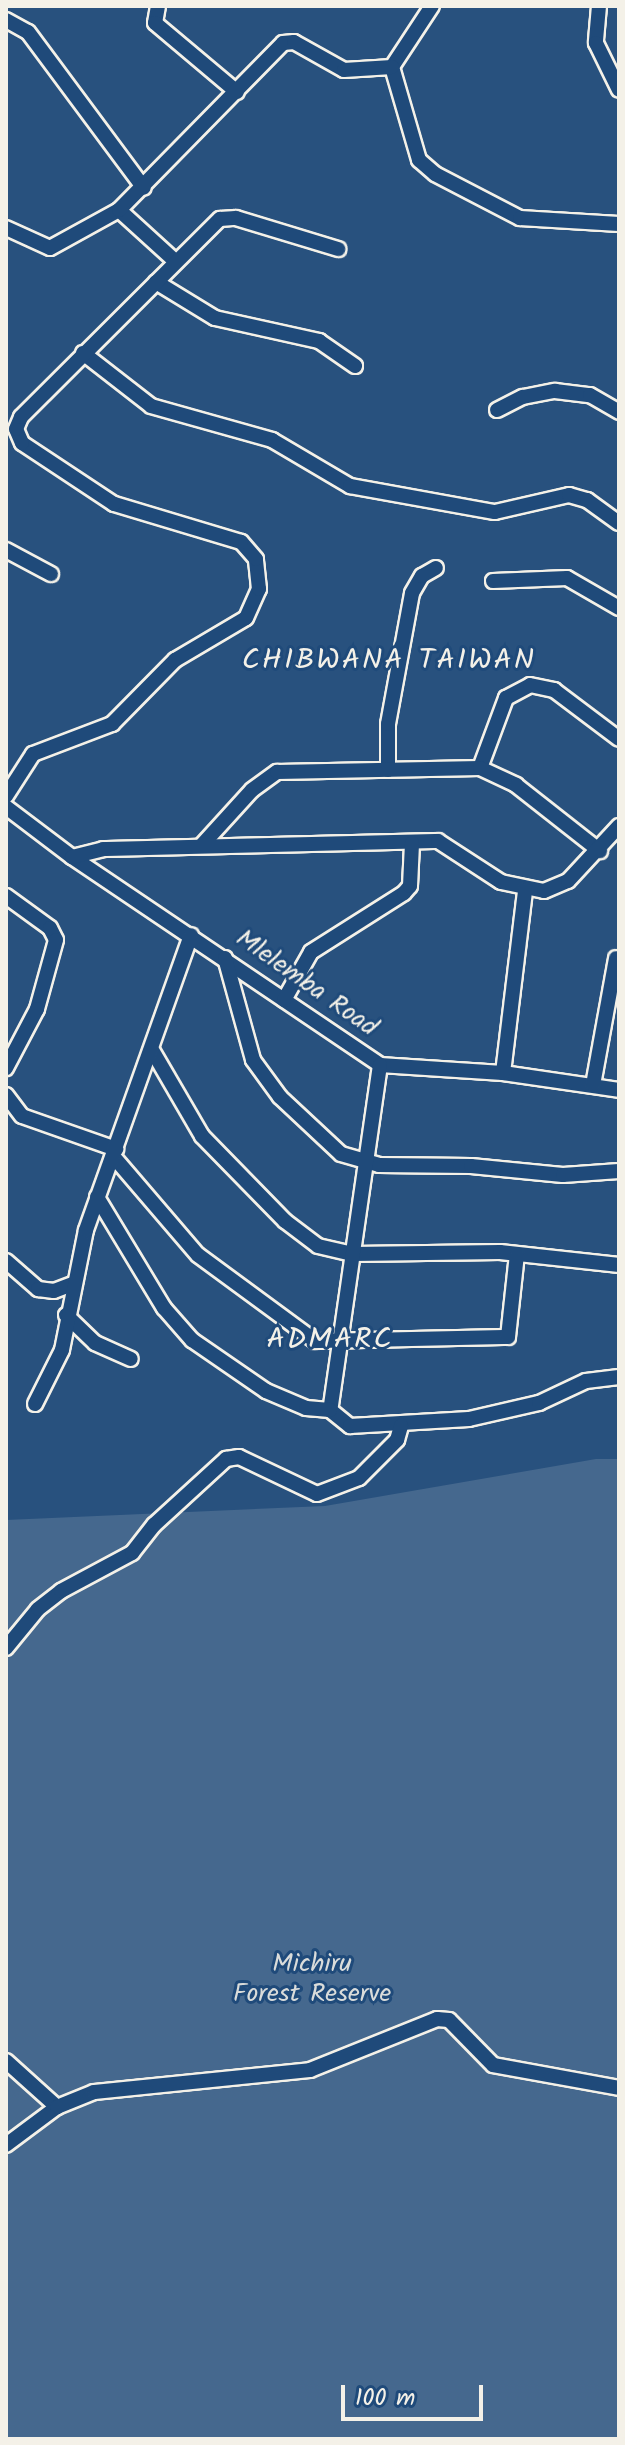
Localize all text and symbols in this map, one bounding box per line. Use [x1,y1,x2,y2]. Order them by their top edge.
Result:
district label: CHIBWANA TAIWAN [242,643,536,679]
street label: Mlelemba Road [229,924,383,1044]
district label: ADMARC [267,1322,393,1358]
park label: Michiru Forest Reserve [233,1949,391,2010]
scale bar [345,2369,487,2419]
text: 100 m [355,2379,415,2418]

